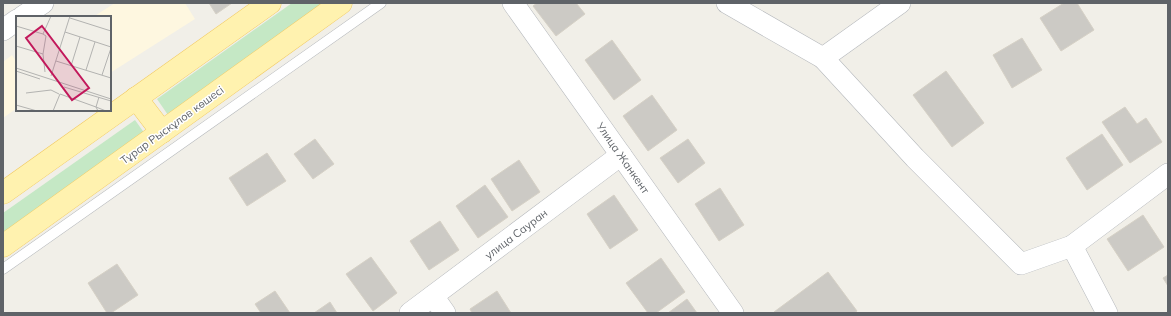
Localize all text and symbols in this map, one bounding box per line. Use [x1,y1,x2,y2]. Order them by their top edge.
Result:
inset map [16,16,111,111]
street label: Тұрар Рыскұлов көшесі [117,83,227,167]
street label: Улица Жанкент [593,119,653,196]
street label: улица Сауран [482,206,550,262]

